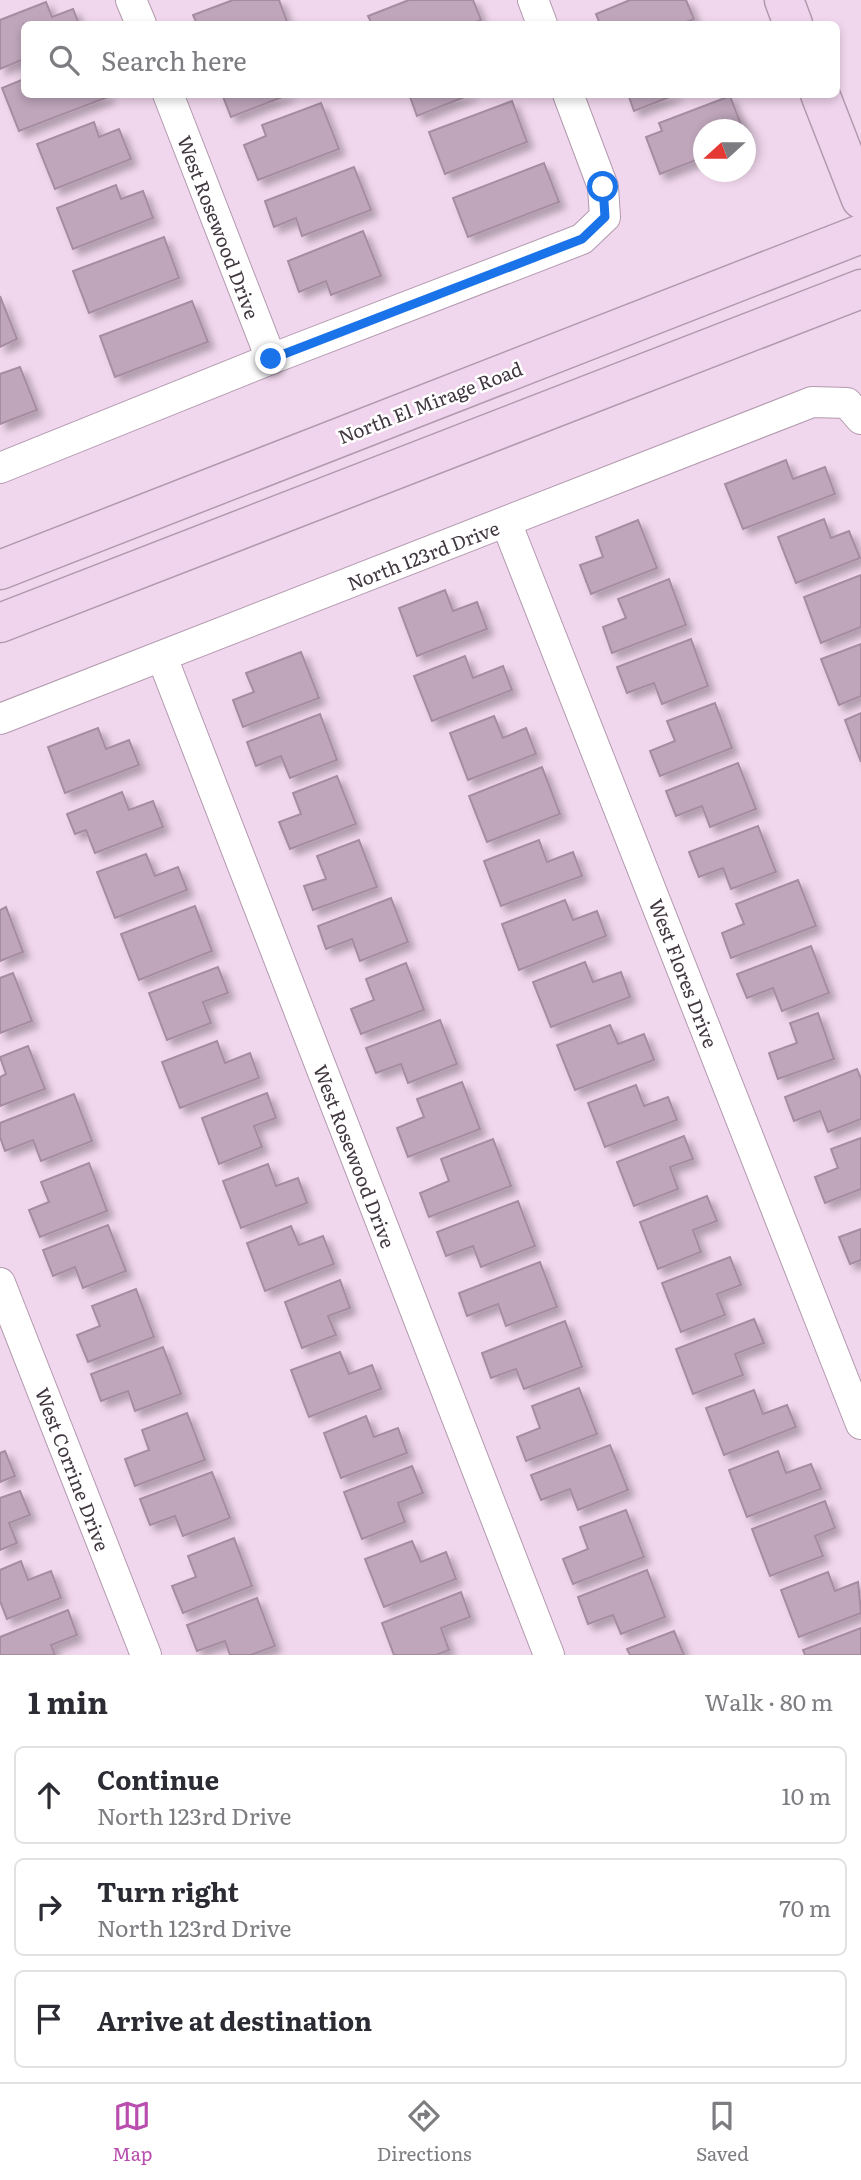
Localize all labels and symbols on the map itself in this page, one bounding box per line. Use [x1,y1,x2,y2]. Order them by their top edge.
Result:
north arrow [693,119,756,182]
street label: West Rosewood Drive [171,131,267,323]
route start [587,171,618,202]
route end [255,343,286,374]
street label: North El Mirage Road [334,354,527,450]
street label: North 123rd Drive [343,513,503,597]
street label: West Flores Drive [643,894,725,1052]
street label: West Rosewood Drive [307,1060,403,1252]
street label: West Corrine Drive [29,1383,117,1555]

